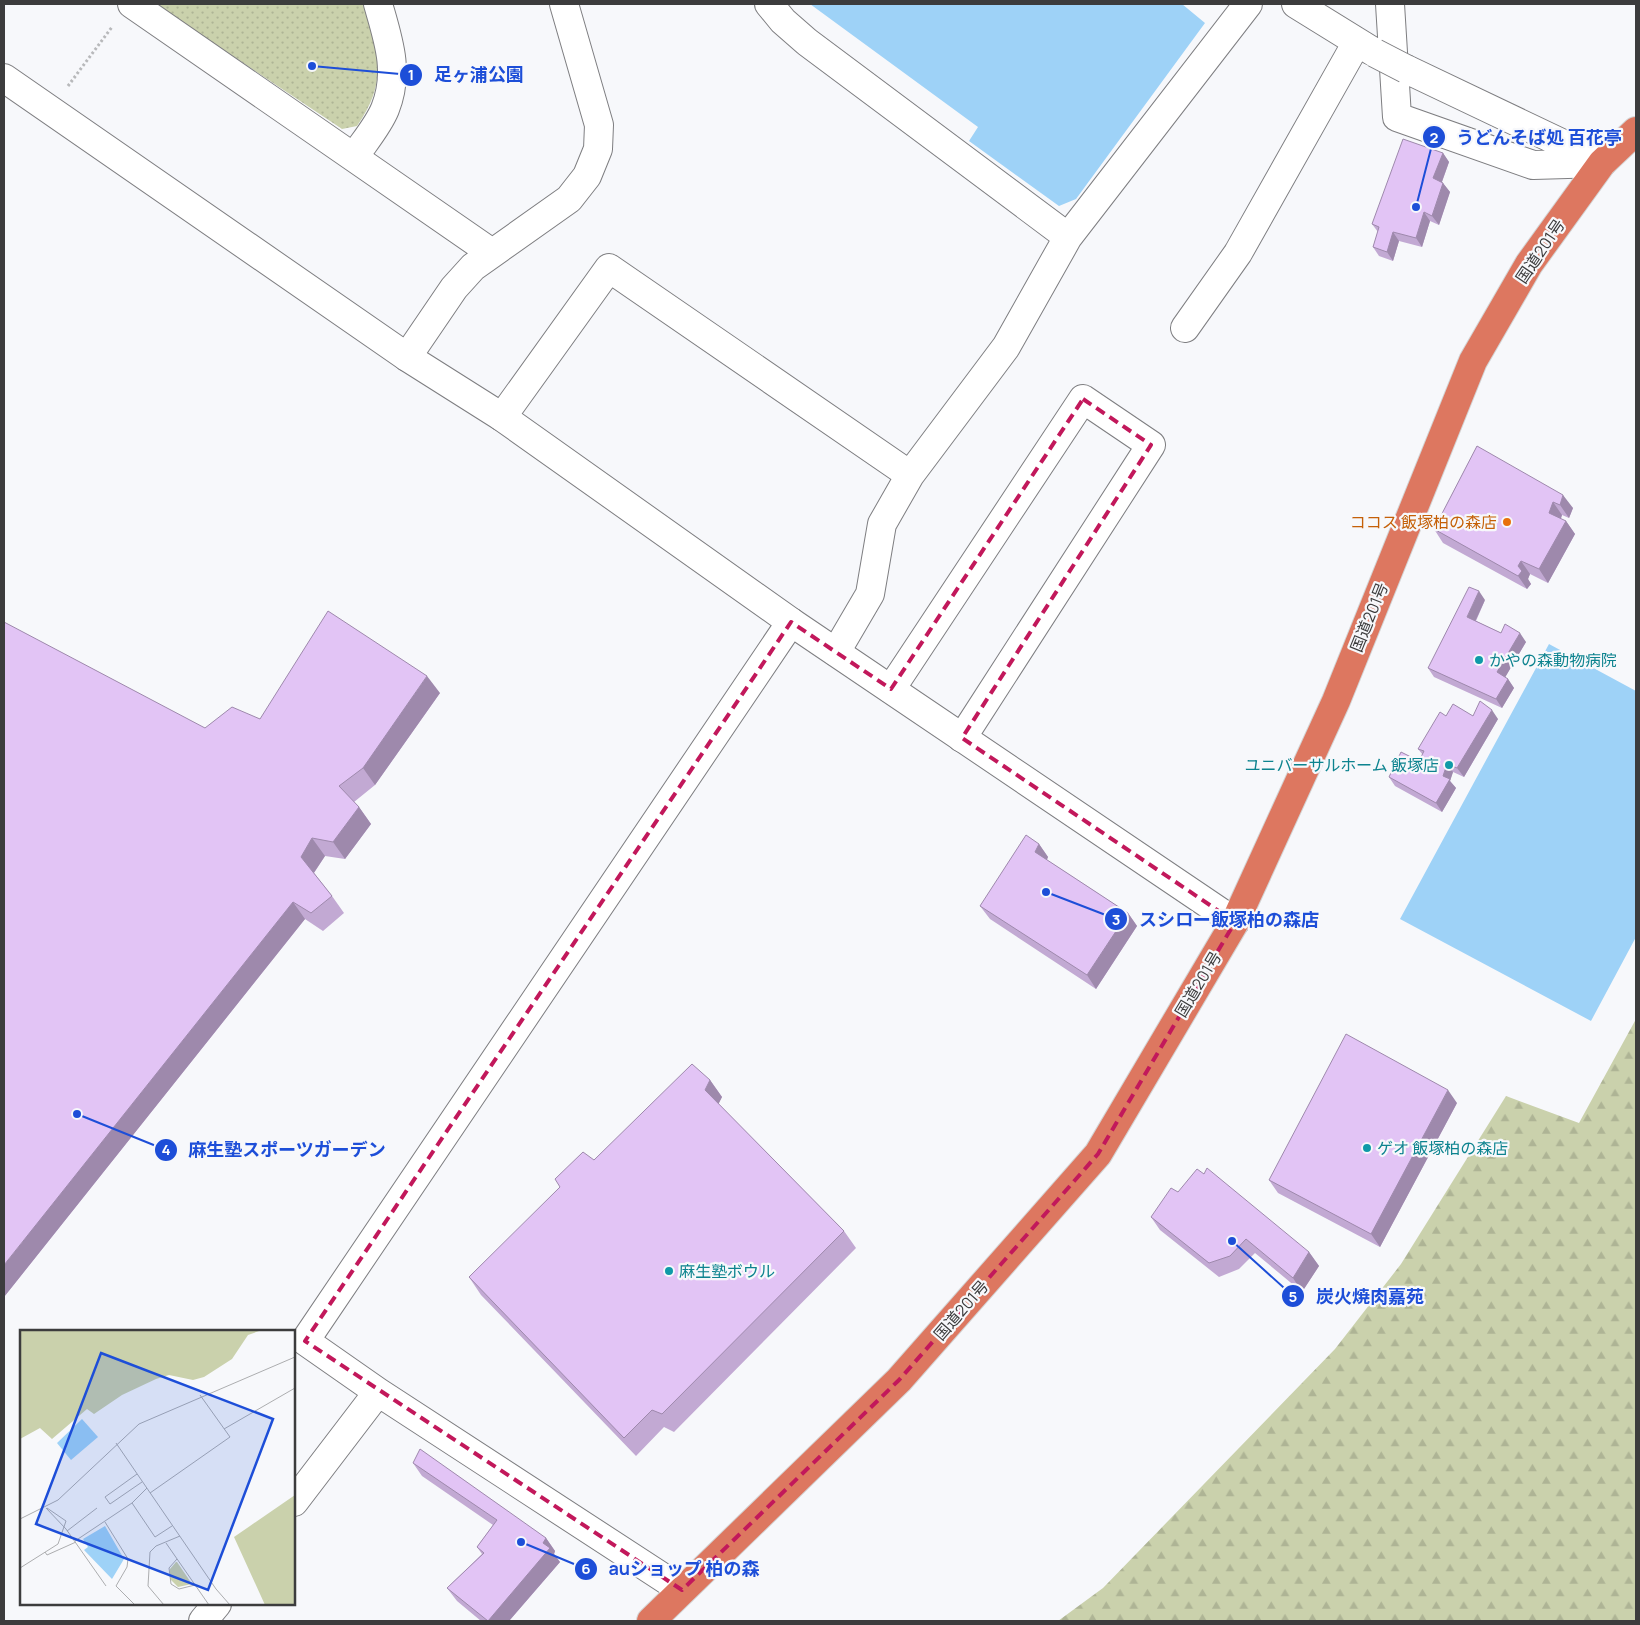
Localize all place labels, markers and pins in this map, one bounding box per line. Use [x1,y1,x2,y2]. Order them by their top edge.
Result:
callout: 足ヶ浦公園 [399,58,534,91]
callout: うどんそば処 百花亭 [1421,121,1632,154]
place label: ココス 飯塚柏の森店 [1350,511,1497,533]
marker: ココス 飯塚柏の森店 [1501,516,1513,528]
place label: かやの森動物病院 [1489,649,1617,671]
marker: かやの森動物病院 [1473,654,1485,666]
place label: ユニバーサルホーム 飯塚店 [1245,754,1439,776]
marker: ユニバーサルホーム 飯塚店 [1443,759,1455,771]
callout: スシロー飯塚柏の森店 [1104,903,1329,936]
callout: 麻生塾スポーツガーデン [153,1134,396,1167]
place label: ゲオ 飯塚柏の森店 [1377,1137,1508,1159]
marker: ゲオ 飯塚柏の森店 [1361,1142,1373,1154]
place label: 麻生塾ボウル [679,1260,775,1282]
marker: 麻生塾ボウル [663,1265,675,1277]
callout: 炭火焼肉嘉苑 [1281,1280,1434,1313]
callout: auショップ 柏の森 [574,1552,770,1585]

